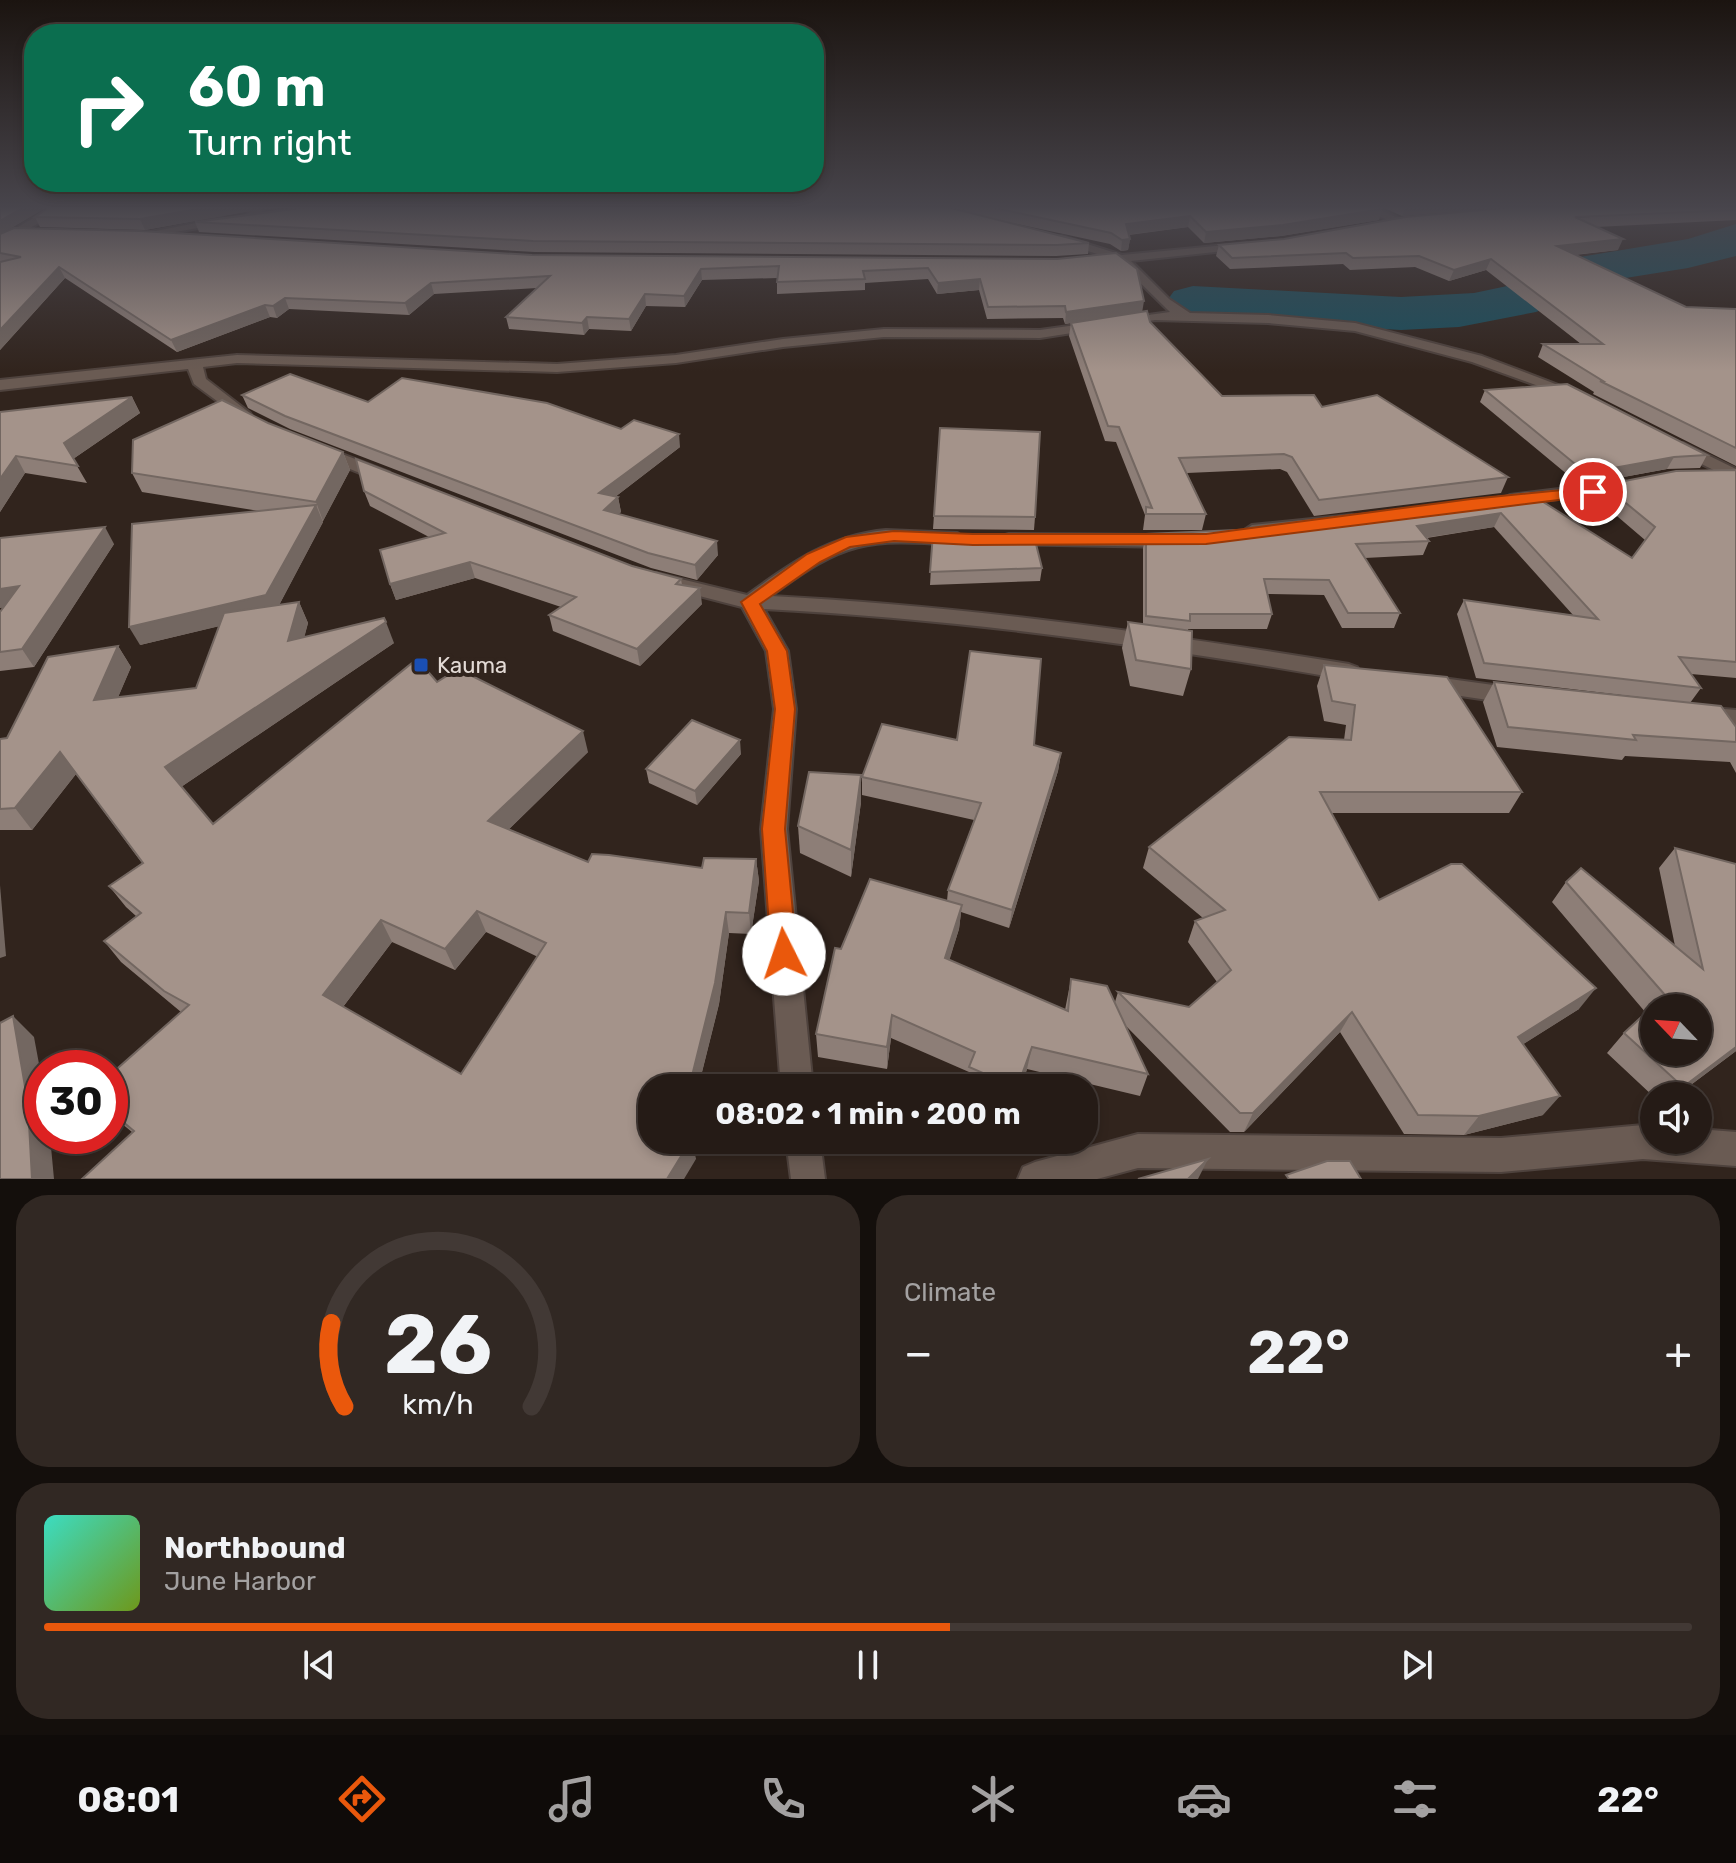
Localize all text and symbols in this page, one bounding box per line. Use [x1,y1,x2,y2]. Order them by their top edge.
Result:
text: 60 m [188,54,326,120]
icon: right [56,56,160,160]
text: Turn right [188,121,352,164]
pin [1559,458,1627,526]
icon: arrive [1571,470,1615,514]
place label: Kauma [437,652,507,679]
marker: Kauma [412,656,430,674]
position arrow [742,912,826,996]
north arrow [1640,994,1712,1066]
map controls [1640,994,1712,1154]
speed limit sign: 30 [24,1050,128,1154]
button: sound [1640,1082,1712,1154]
text: 08:02 · 1 min · 200 m [715,1096,1021,1132]
text: Climate [904,1277,996,1308]
text: 26 [384,1295,492,1394]
text: 22° [1247,1317,1350,1388]
text: − [904,1327,933,1379]
text: + [1665,1327,1692,1379]
text: km/h [402,1387,474,1421]
text: Northbound [164,1530,346,1566]
text: June Harbor [164,1566,316,1597]
icon: previous [297,1643,341,1687]
icon: pause [846,1643,890,1687]
icon: next [1395,1643,1439,1687]
icon: directions [334,1771,390,1827]
icon: music [544,1771,600,1827]
icon: phone [755,1771,811,1827]
icon: climate [965,1771,1021,1827]
icon: car [1176,1771,1232,1827]
icon: filters [1387,1771,1443,1827]
text: 08:01 [77,1778,179,1821]
text: 22° [1597,1778,1659,1821]

